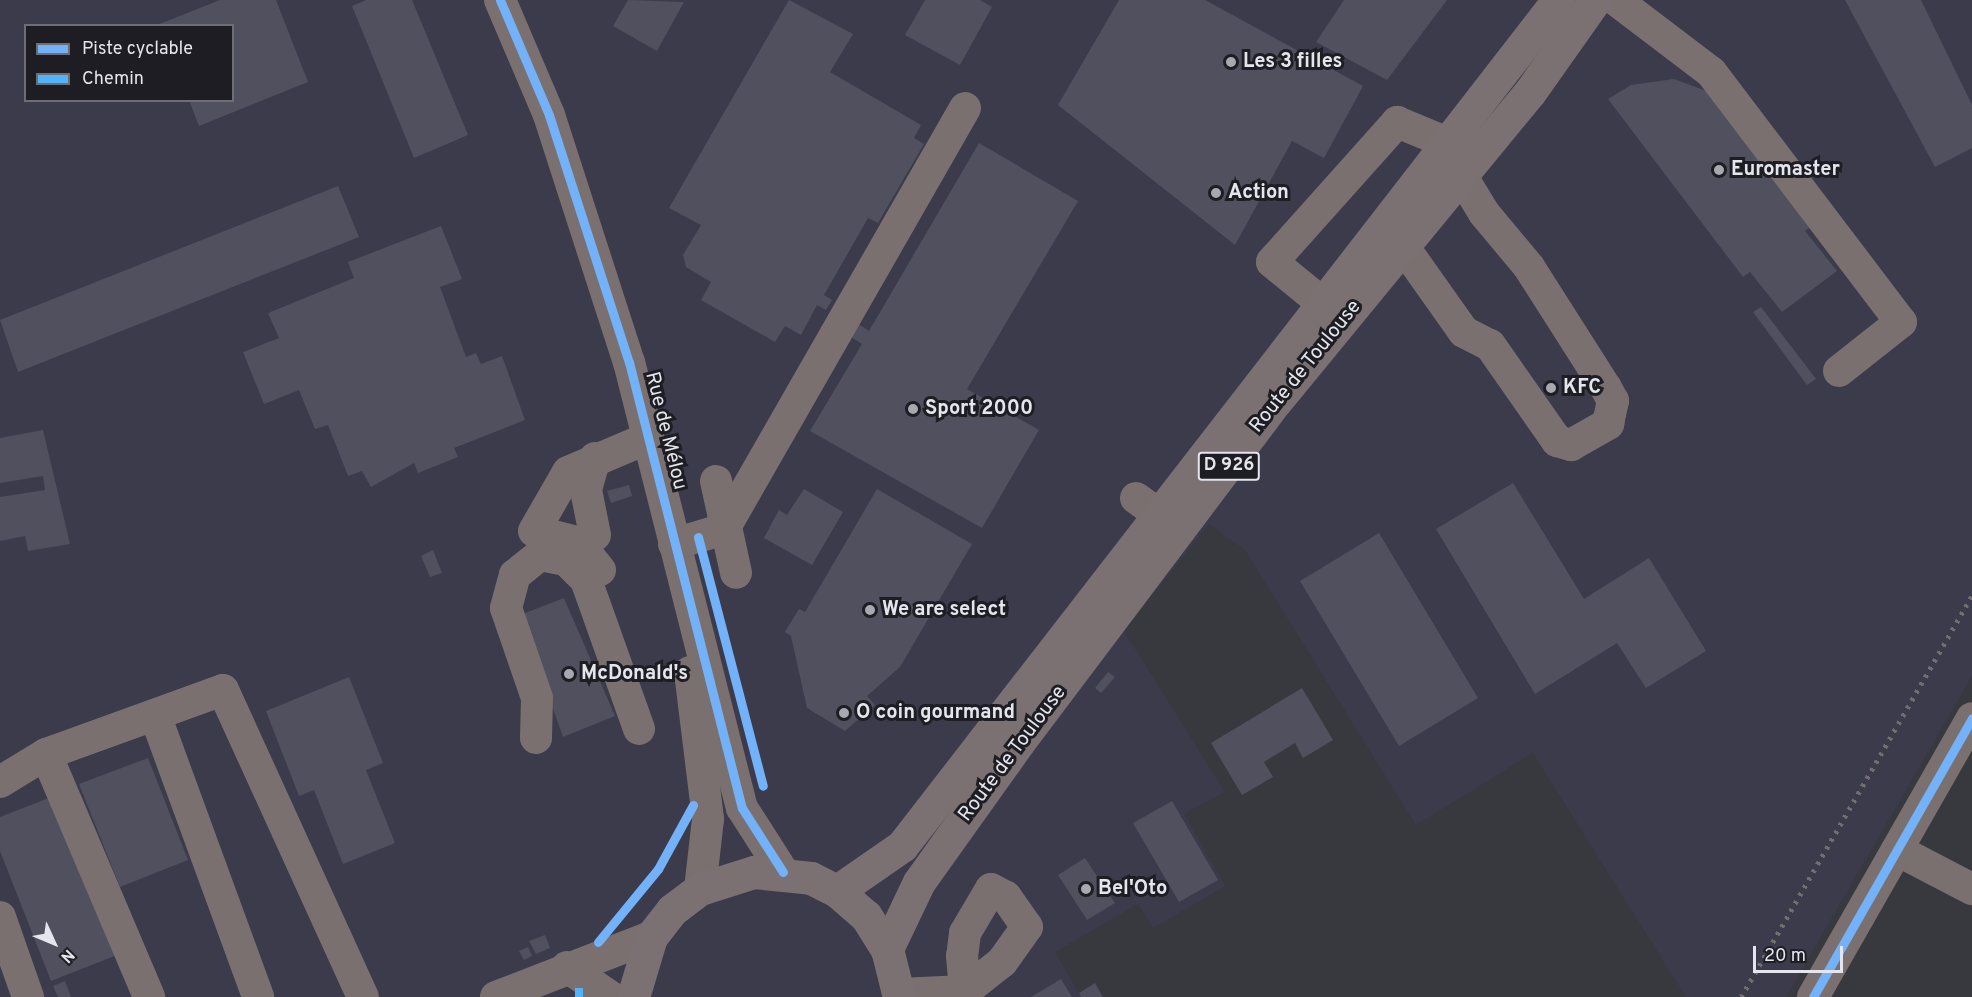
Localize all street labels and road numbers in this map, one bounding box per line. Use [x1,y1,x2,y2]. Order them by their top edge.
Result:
street label: Route de Toulouse [1245,295,1367,439]
street label: Rue de Mélou [639,369,691,493]
road number: D 926 [1198,451,1260,481]
street label: Route de Toulouse [954,681,1072,827]

